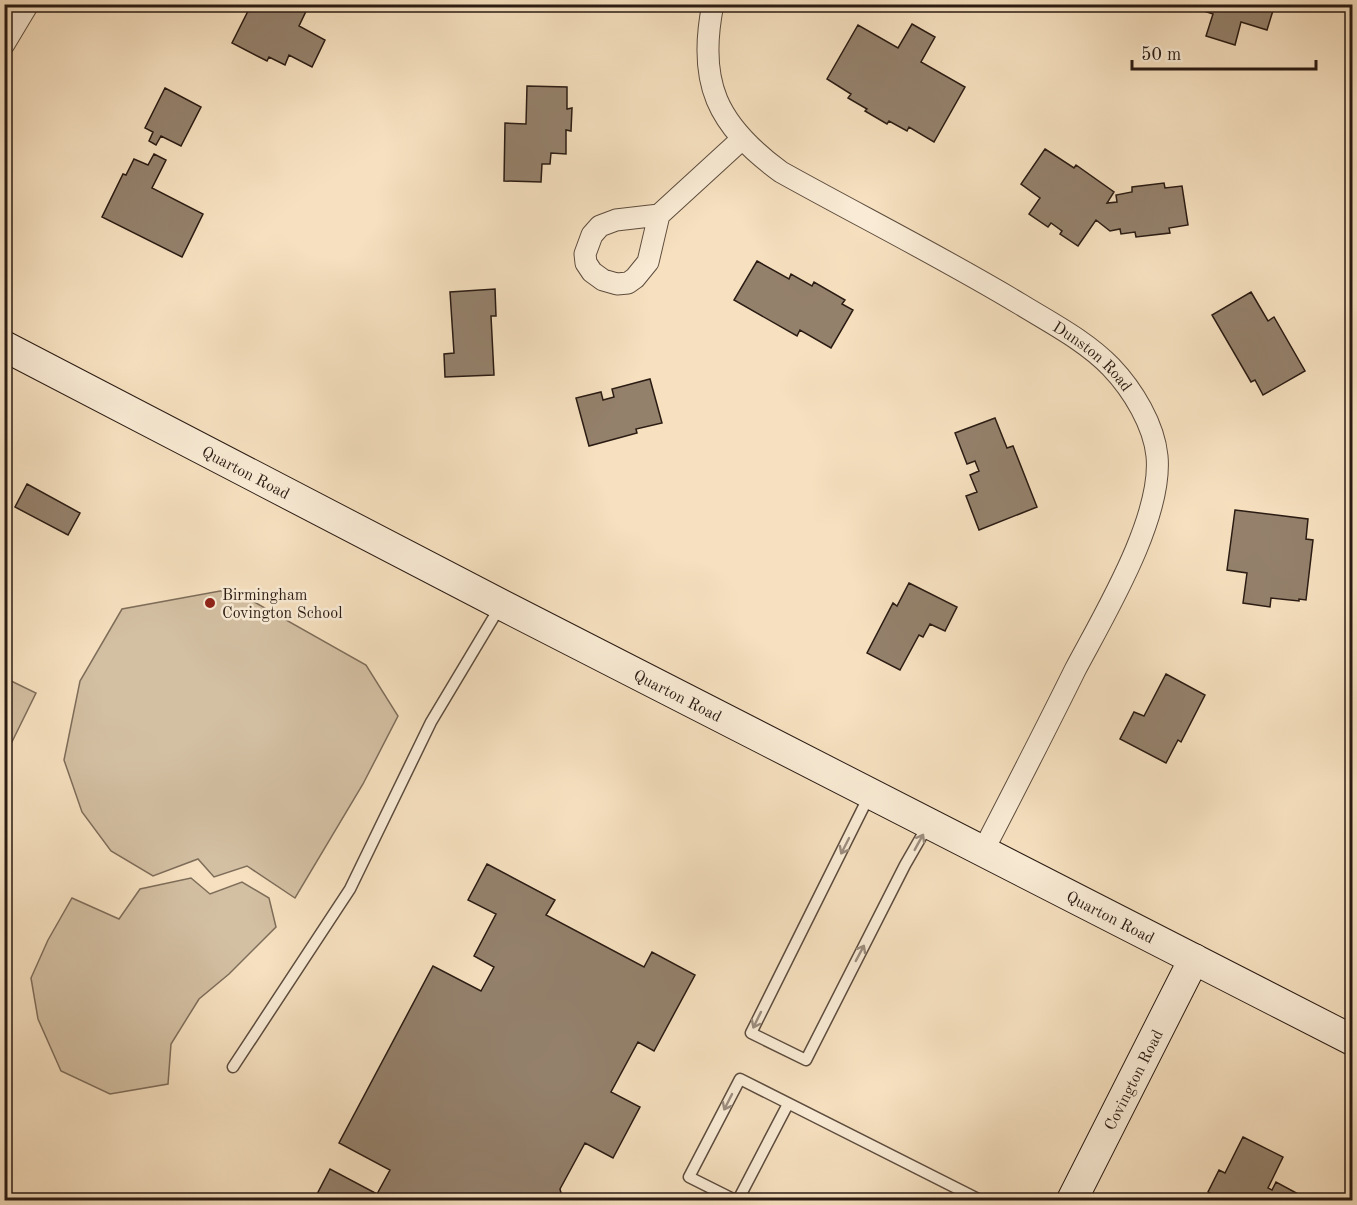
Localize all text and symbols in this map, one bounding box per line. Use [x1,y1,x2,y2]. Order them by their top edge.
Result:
scale bar [1132,33,1316,71]
text: 50 m [1141,46,1181,64]
street label: Dunston Road [1049,320,1134,395]
street label: Quarton Road [199,444,292,503]
place label: Birmingham Covington School [222,588,343,622]
marker: Birmingham Covington School [203,596,217,610]
street label: Quarton Road [630,668,724,726]
one-way arrow [913,834,925,851]
one-way arrow [838,837,850,855]
street label: Quarton Road [1063,889,1156,947]
one-way arrow [855,945,867,963]
one-way arrow [751,1011,763,1029]
street label: Covington Road [1103,1028,1167,1133]
one-way arrow [722,1092,733,1110]

